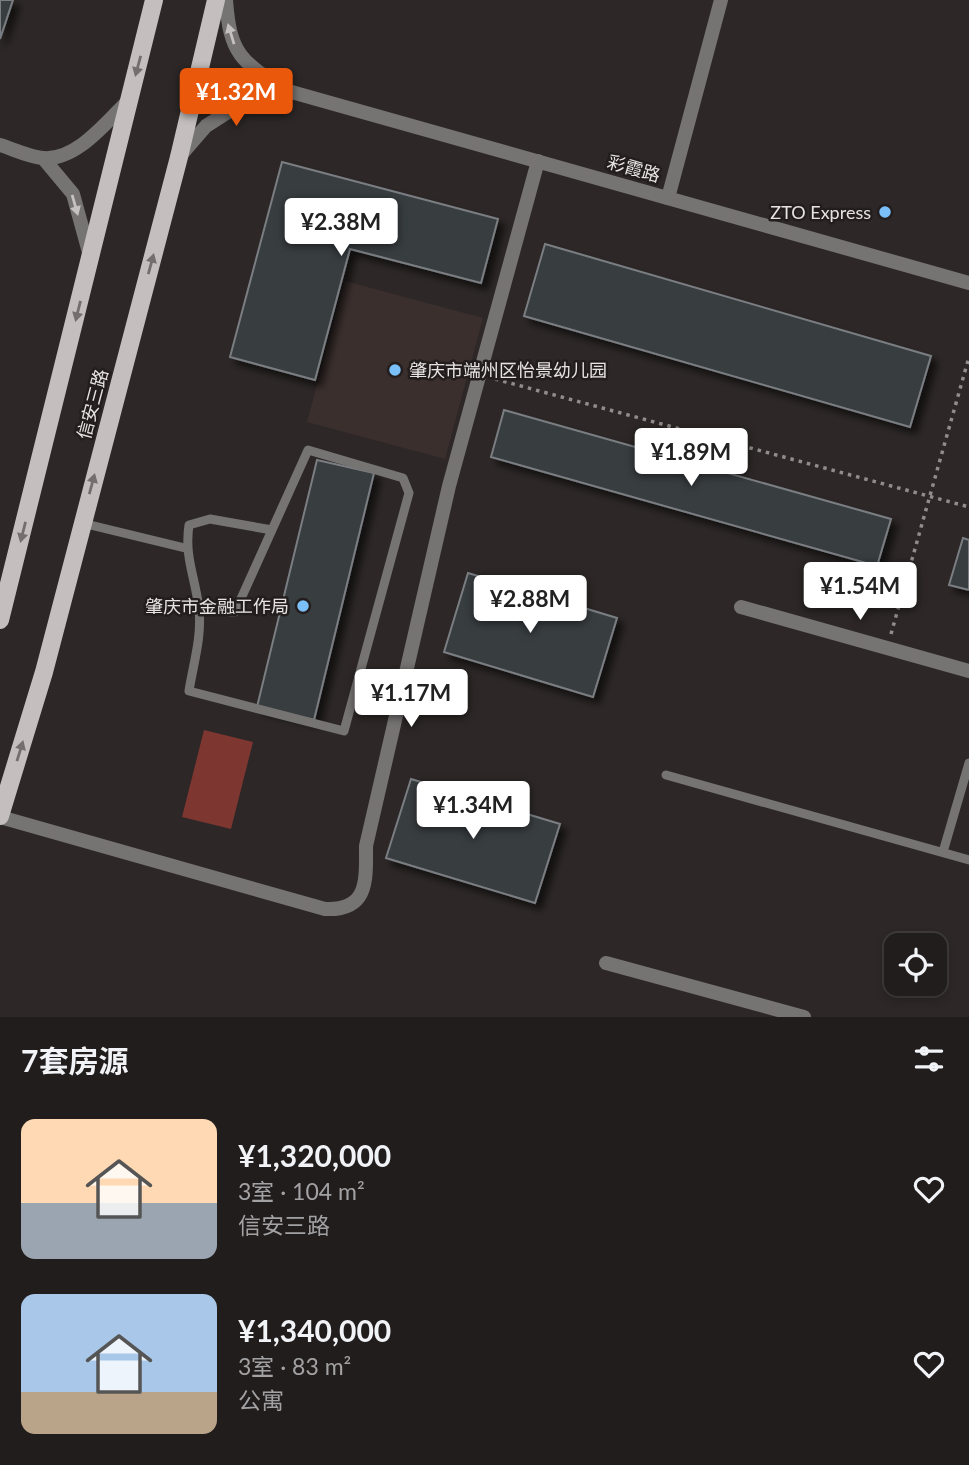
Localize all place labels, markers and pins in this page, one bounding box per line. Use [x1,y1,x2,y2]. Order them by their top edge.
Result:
pin: ¥1.32M [179,68,293,128]
pin: ¥2.38M [284,198,398,258]
place label: ZTO Express [770,201,871,223]
marker: ZTO Express [877,204,893,220]
place label: 肇庆市端州区怡景幼儿园 [409,359,607,381]
marker: 肇庆市端州区怡景幼儿园 [387,362,403,378]
pin: ¥1.89M [634,428,748,488]
pin: ¥1.54M [803,562,917,622]
pin: ¥2.88M [473,576,587,635]
place label: 肇庆市金融工作局 [145,595,289,617]
marker: 肇庆市金融工作局 [295,598,311,614]
pin: ¥1.17M [354,670,468,729]
pin: ¥1.34M [416,782,530,841]

